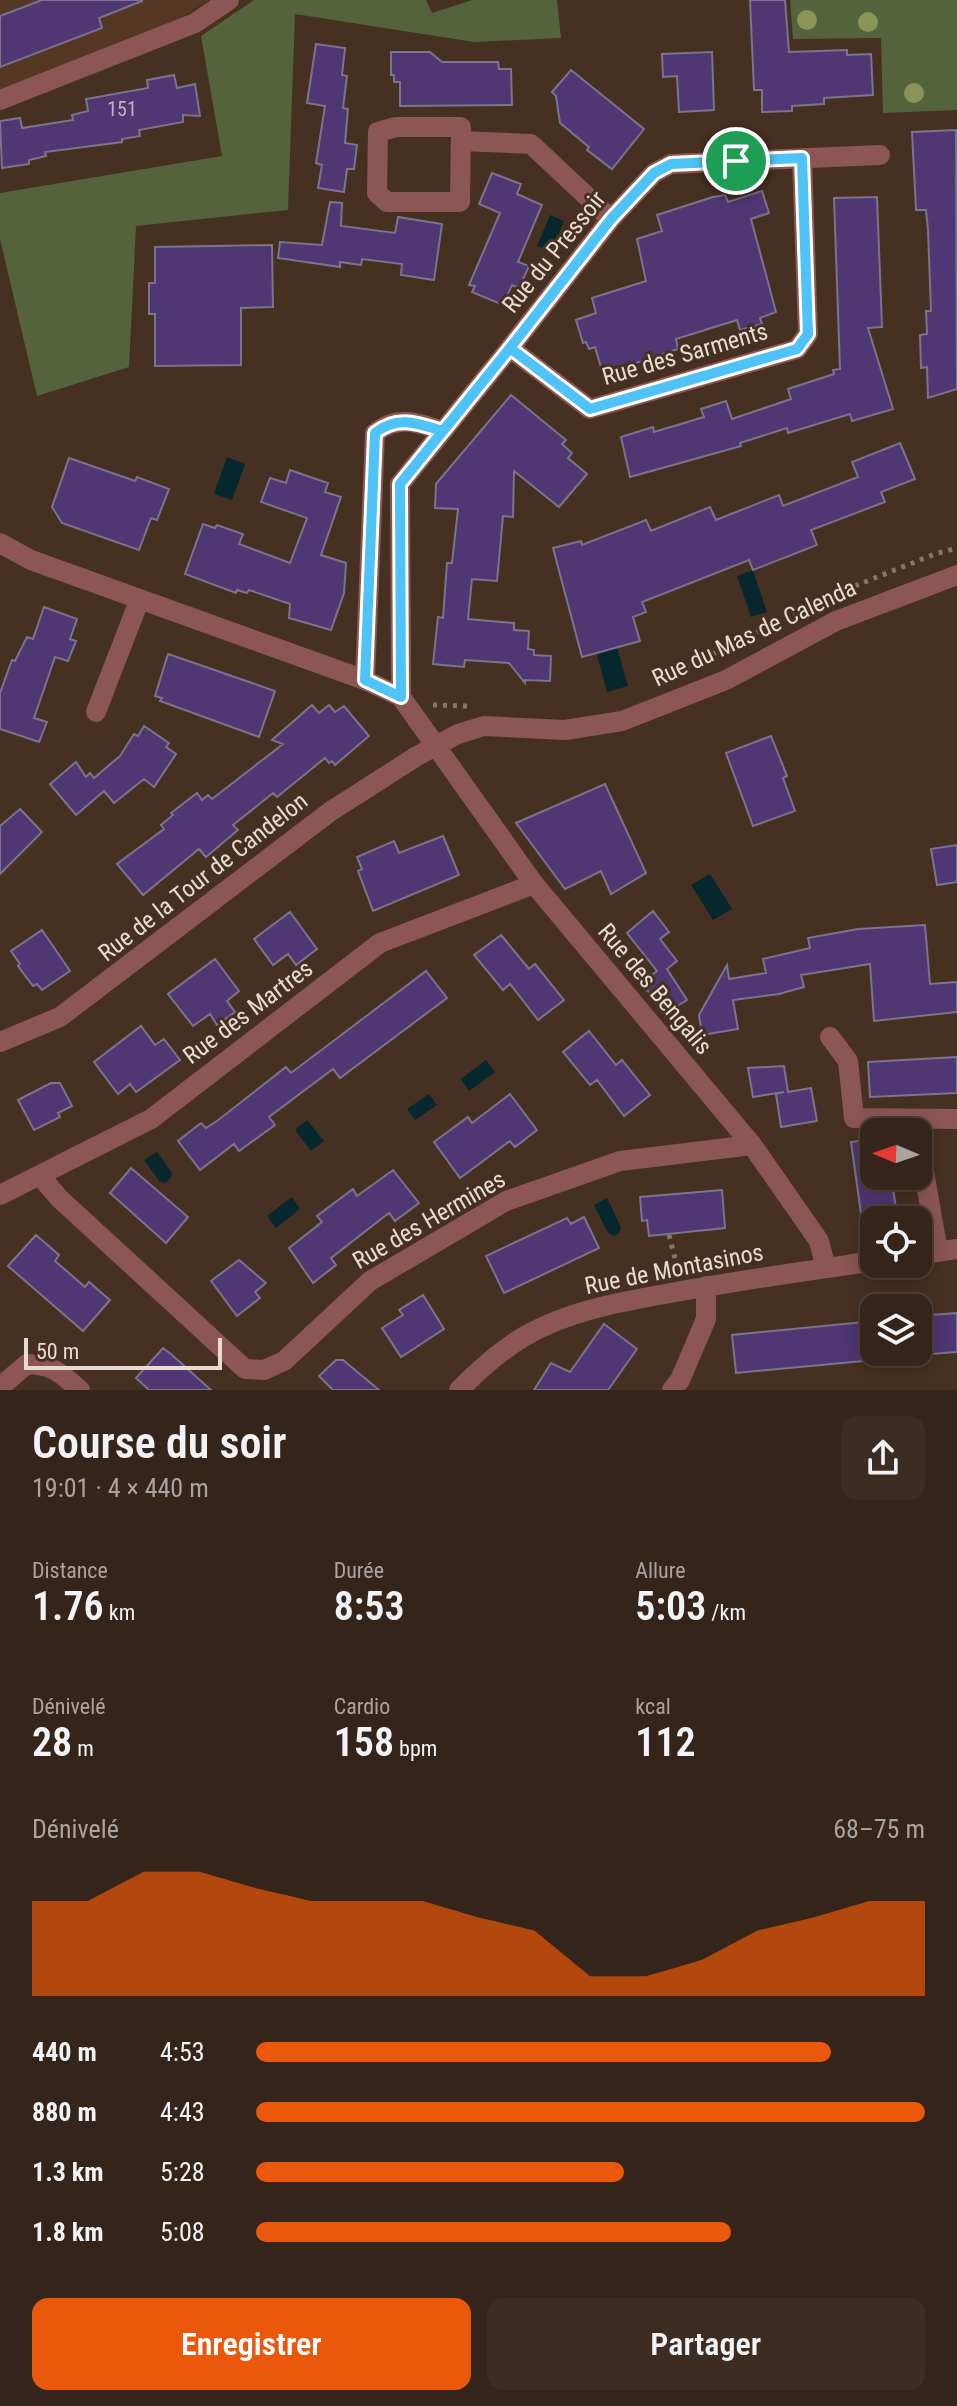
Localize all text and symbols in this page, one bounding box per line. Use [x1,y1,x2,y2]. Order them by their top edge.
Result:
house number: 151 [107,97,137,121]
pin [702,127,770,195]
icon: arrive [714,139,758,183]
street label: Rue du Pressoir [496,185,612,319]
street label: Rue des Sarments [599,317,771,391]
street label: Rue du Mas de Calenda [648,573,860,693]
street label: Rue de la Tour de Candelon [93,787,313,967]
street label: Rue des Bengalis [592,918,718,1060]
street label: Rue des Martres [178,954,318,1070]
north arrow [860,1118,932,1190]
map controls [860,1118,932,1366]
street label: Rue des Hermines [348,1165,510,1275]
button: locate [860,1206,932,1278]
street label: Rue de Montasinos [582,1238,766,1300]
button: layers [860,1294,932,1366]
scale bar [24,1334,222,1370]
text: 50 m [36,1339,79,1364]
button: share [841,1416,925,1500]
text: Course du soir [32,1417,287,1469]
text: 19:01 · 4 × 440 m [32,1473,209,1503]
text: Distance [32,1558,108,1583]
text: Durée [334,1558,384,1583]
text: Allure [635,1558,686,1583]
text: 1.76 [32,1583,104,1630]
text: 8:53 [334,1583,405,1630]
text: 5:03 [635,1583,706,1630]
text: km [104,1600,135,1625]
text: /km [706,1600,746,1625]
text: Dénivelé [32,1694,106,1719]
text: Cardio [334,1694,390,1719]
text: kcal [635,1694,671,1719]
text: 28 [32,1719,72,1766]
text: 158 [334,1719,394,1766]
text: 112 [635,1719,696,1766]
text: m [72,1736,94,1761]
text: bpm [394,1736,437,1761]
text: Dénivelé [32,1814,119,1844]
text: 68–75 m [833,1814,925,1844]
text: 440 m [32,2037,97,2067]
text: 4:53 [160,2037,205,2067]
text: 880 m [32,2097,97,2127]
text: 4:43 [160,2097,205,2127]
text: 1.3 km [32,2157,104,2187]
text: 5:28 [160,2157,205,2187]
text: 1.8 km [32,2217,104,2247]
text: 5:08 [160,2217,205,2247]
button: Enregistrer [32,2298,471,2390]
button: Partager [487,2298,925,2390]

